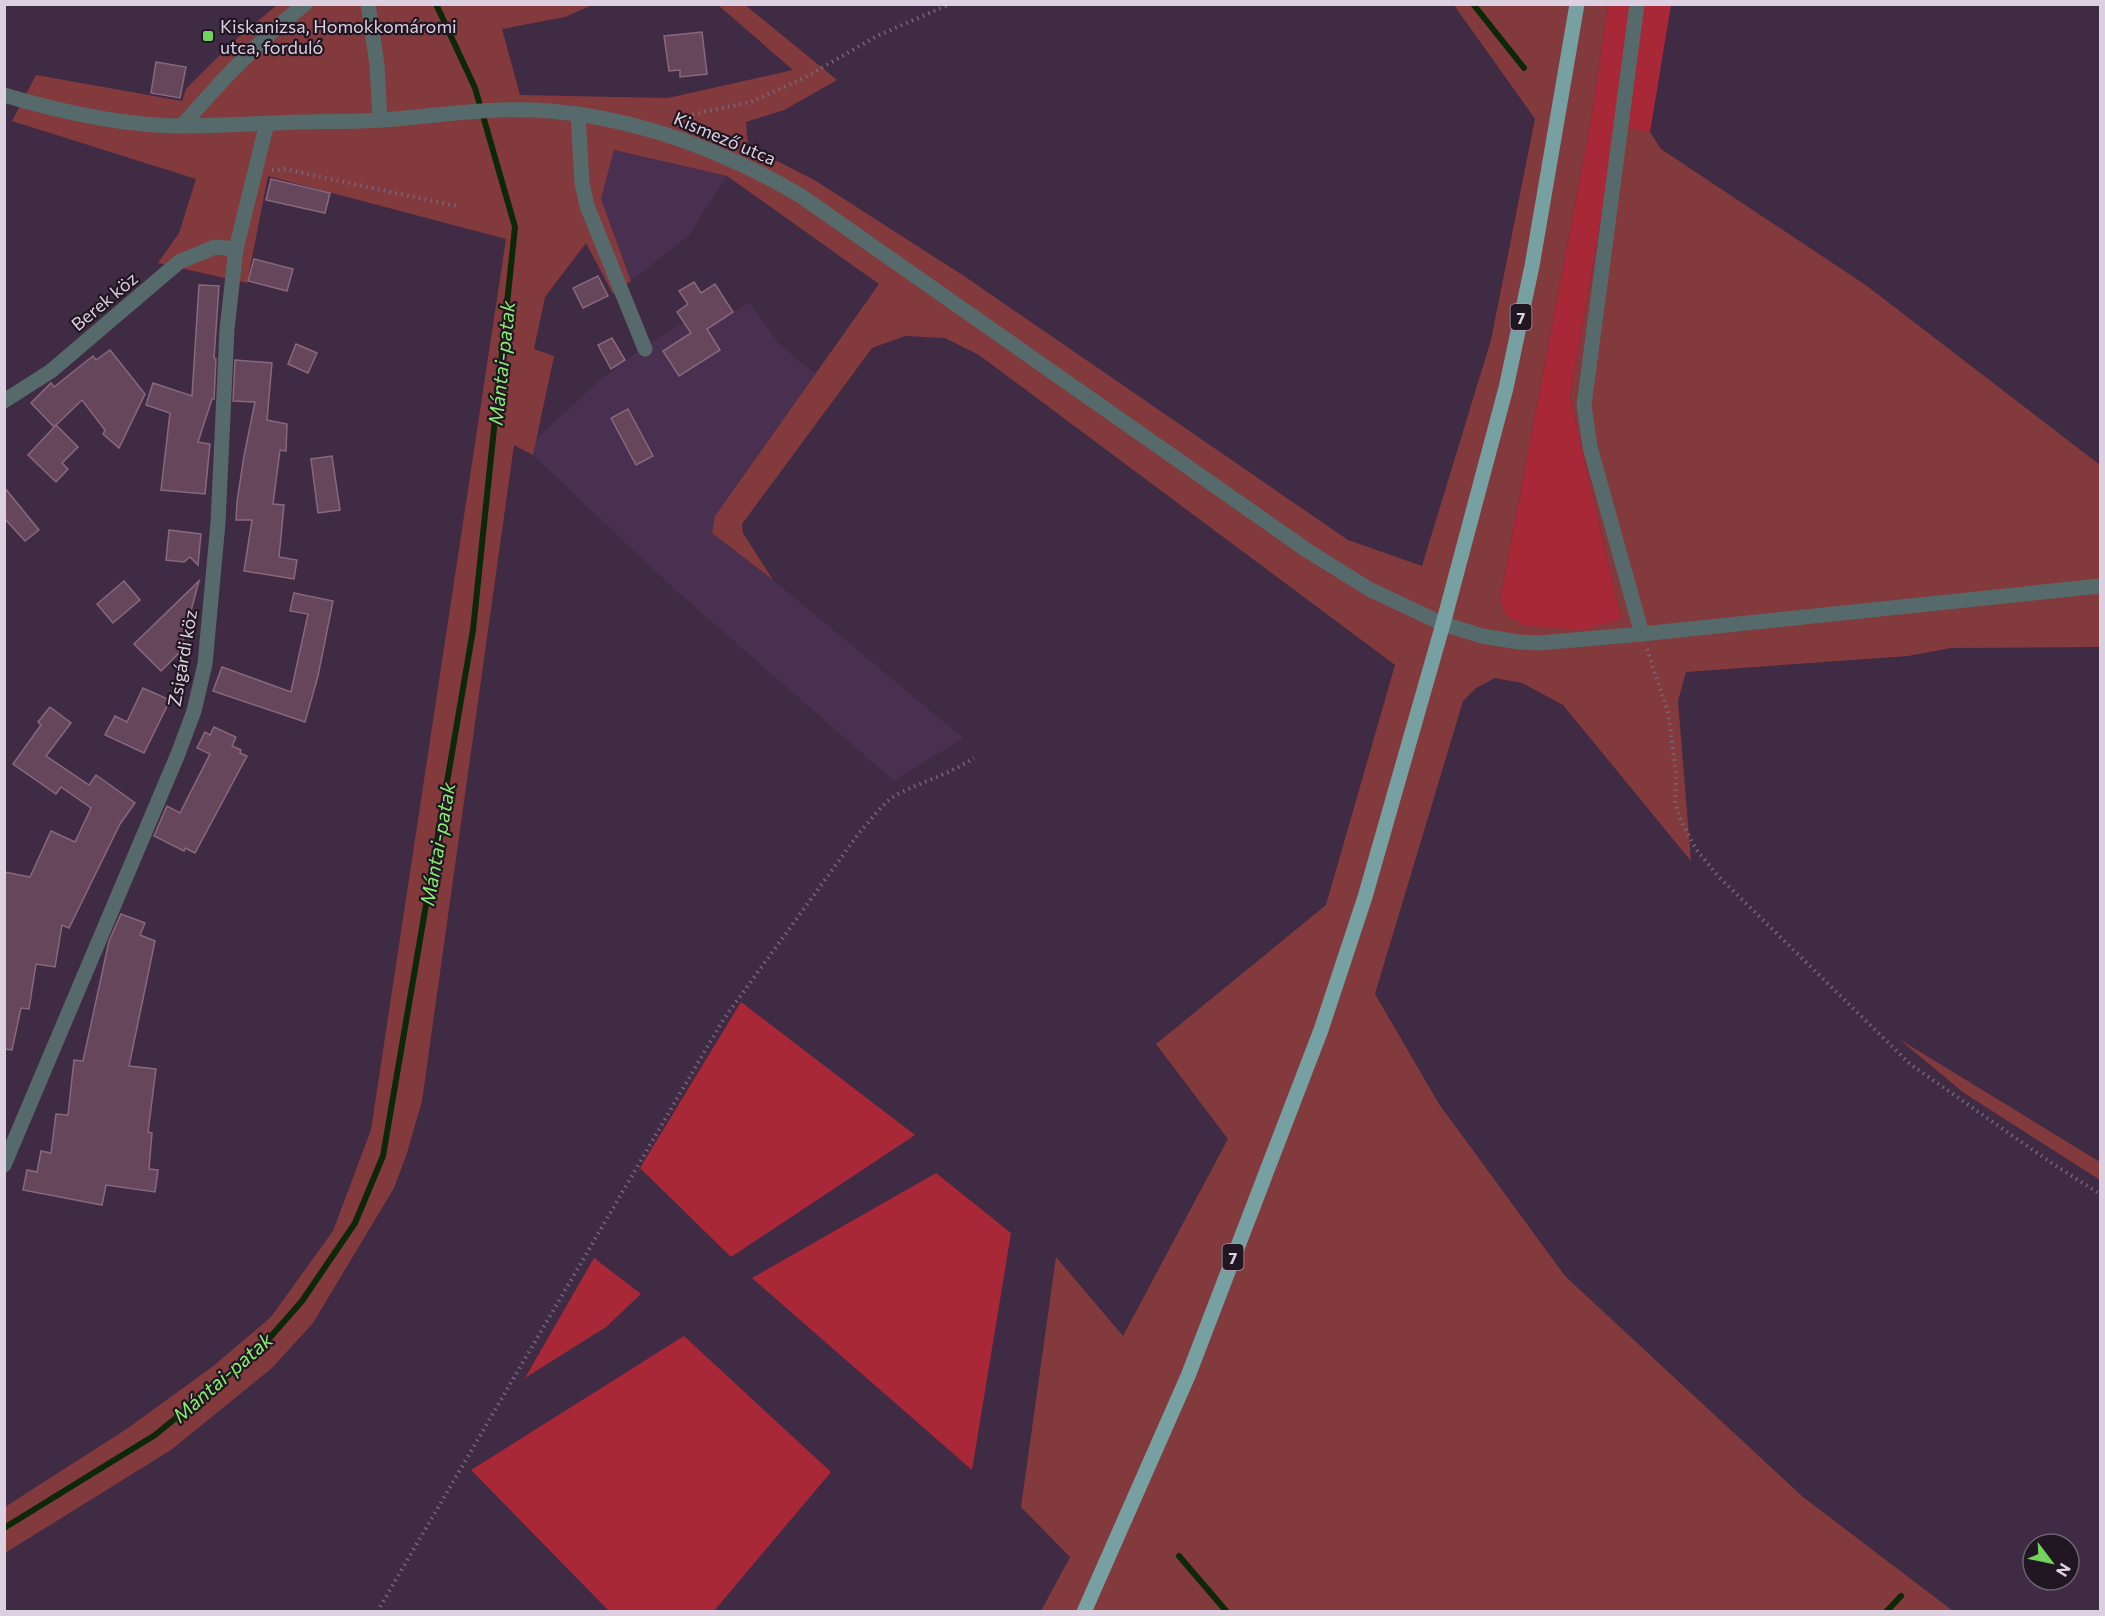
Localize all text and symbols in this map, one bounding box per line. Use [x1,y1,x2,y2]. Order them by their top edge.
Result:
place label: Kiskanizsa, Homokkomáromi utca, forduló [220,15,457,58]
marker: Kiskanizsa, Homokkomáromi utca, forduló [201,29,215,43]
street label: Kismező utca [671,107,779,169]
street label: Berek köz [66,267,142,335]
water label: Mántai-patak [483,299,520,426]
road number: 7 [1510,304,1532,330]
street label: Zsigárdi köz [163,608,201,708]
water label: Mántai-patak [414,779,460,908]
road number: 7 [1222,1244,1244,1270]
water label: Mántai-patak [167,1326,278,1427]
north arrow [2021,1532,2081,1592]
text: N [2053,1560,2075,1580]

